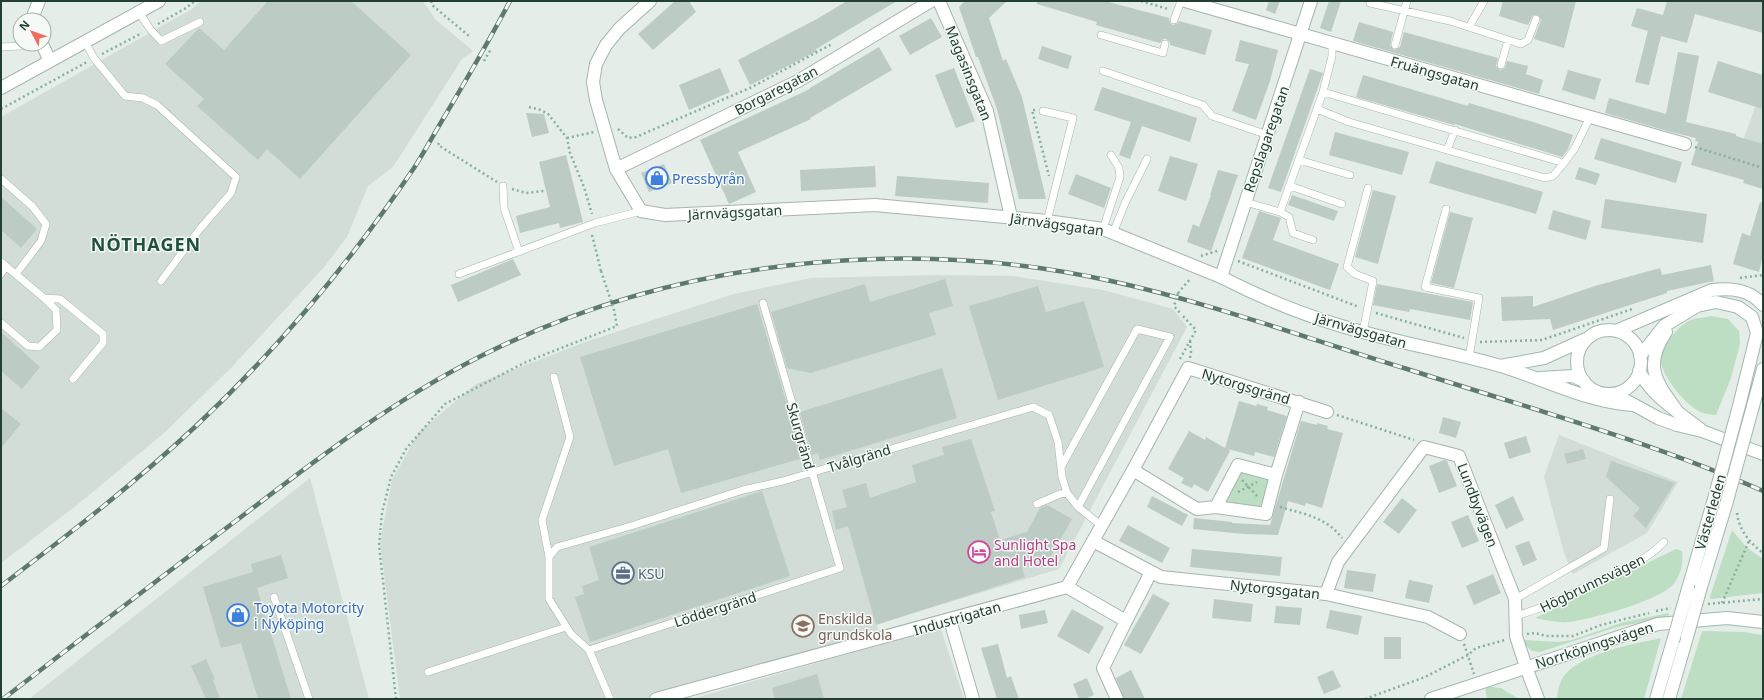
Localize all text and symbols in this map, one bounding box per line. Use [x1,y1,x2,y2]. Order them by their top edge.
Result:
north arrow [12,12,52,52]
text: N [15,17,33,33]
street label: Magasinsgatan [941,23,997,123]
street label: Fruängsgatan [1388,51,1482,95]
street label: Borgaregatan [731,61,821,119]
street label: Repslagaregatan [1239,83,1293,195]
shop icon: Pressbyrån [644,165,670,191]
place label: Pressbyrån [672,169,745,188]
street label: Järnvägsgatan [685,200,783,224]
street label: Järnvägsgatan [1007,208,1105,240]
district label: NÖTHAGEN [91,232,201,256]
street label: Järnvägsgatan [1311,307,1409,352]
street label: Nytorgsgränd [1199,364,1293,408]
street label: Skurgränd [782,400,820,472]
street label: Tvålgränd [825,439,893,477]
street label: Lundbyvägen [1453,460,1503,550]
street label: Västerleden [1690,472,1730,552]
place label: Sunlight Spa and Hotel [994,535,1076,570]
hotel icon: Sunlight Spa and Hotel [966,539,992,565]
street label: Högbrunnsvägen [1536,549,1648,617]
office icon: KSU [610,560,636,586]
place label: KSU [638,564,665,583]
street label: Nytorgsgatan [1229,575,1321,603]
street label: Löddergränd [671,587,759,631]
street label: Industrigatan [911,596,1003,640]
place label: Toyota Motorcity i Nyköping [254,598,365,633]
shop icon: Toyota Motorcity i Nyköping [225,602,251,628]
place label: Enskilda grundskola [818,609,892,644]
school or university icon: Enskilda grundskola [790,613,816,639]
street label: Norrköpingsvägen [1533,617,1655,673]

